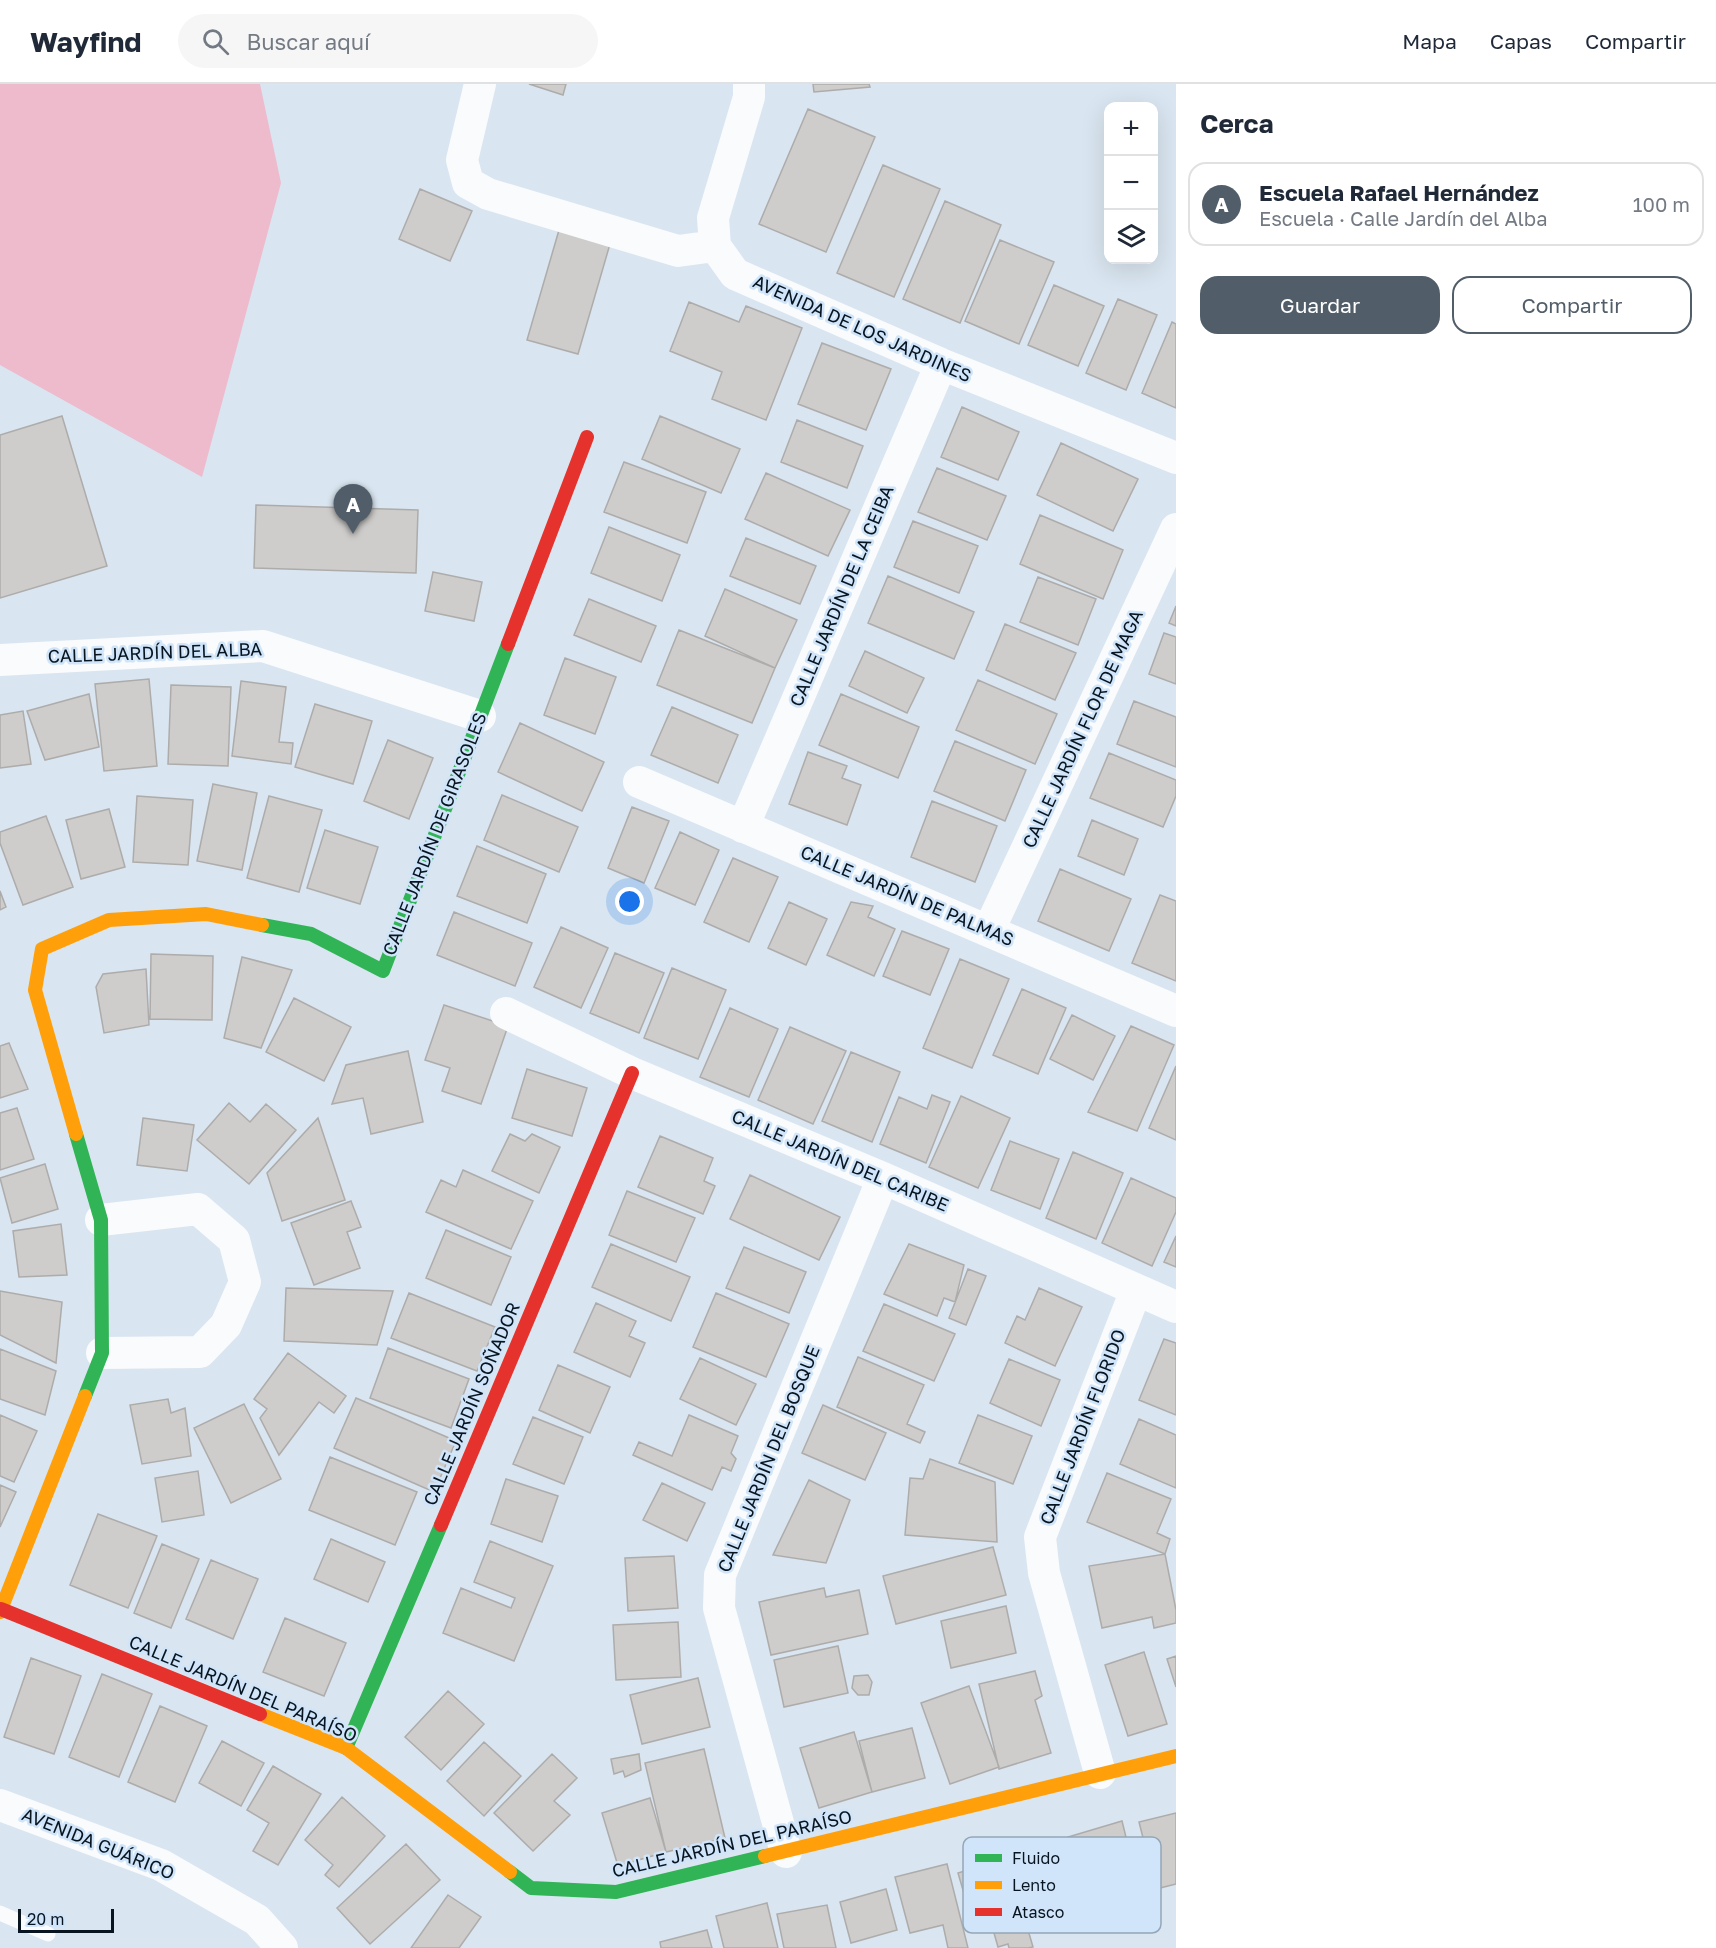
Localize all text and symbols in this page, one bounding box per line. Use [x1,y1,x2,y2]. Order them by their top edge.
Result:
search box [178,14,598,68]
text: Wayfind [30,25,142,58]
icon: search [199,25,232,58]
text: Buscar aquí [247,28,370,55]
text: Mapa [1402,28,1457,54]
text: Capas [1490,28,1552,54]
text: Compartir [1585,28,1686,54]
map controls [1104,102,1158,264]
button: + [1104,102,1158,156]
text: Cerca [1200,108,1274,139]
button: − [1104,156,1158,210]
text: Escuela Rafael Hernández [1259,179,1539,206]
text: A [1214,192,1229,216]
text: 100 m [1633,192,1690,216]
text: Escuela · Calle Jardín del Alba [1259,206,1547,230]
button: layers [1104,210,1158,264]
street label: AVENIDA DE LOS JARDINES [750,270,975,386]
button: Guardar [1200,276,1440,334]
button: Compartir [1452,276,1692,334]
street label: CALLE JARDÍN DE LA CEIBA [784,482,898,710]
pin: A [334,484,372,534]
street label: CALLE JARDÍN FLOR DE MAGA [1017,606,1147,851]
street label: CALLE JARDÍN DEL ALBA [47,637,263,667]
street label: CALLE JARDÍN DE GIRASOLES [378,709,491,958]
street label: CALLE JARDÍN DE PALMAS [797,840,1017,950]
your location [615,887,644,916]
street label: CALLE JARDÍN DEL CARIBE [729,1104,952,1216]
street label: CALLE JARDÍN SOÑADOR [418,1299,524,1509]
street label: CALLE JARDÍN FLORIDO [1035,1326,1130,1527]
street label: CALLE JARDÍN DEL BOSQUE [712,1342,824,1575]
street label: CALLE JARDÍN DEL PARAÍSO [126,1630,361,1746]
street label: AVENIDA GUÁRICO [19,1802,178,1884]
street label: CALLE JARDÍN DEL PARAÍSO [610,1805,854,1881]
legend [963,1837,1161,1933]
text: Fluido [1012,1848,1060,1868]
text: Lento [1012,1875,1056,1895]
text: Atasco [1012,1902,1064,1922]
scale bar [18,1906,114,1934]
text: 20 m [27,1909,64,1929]

